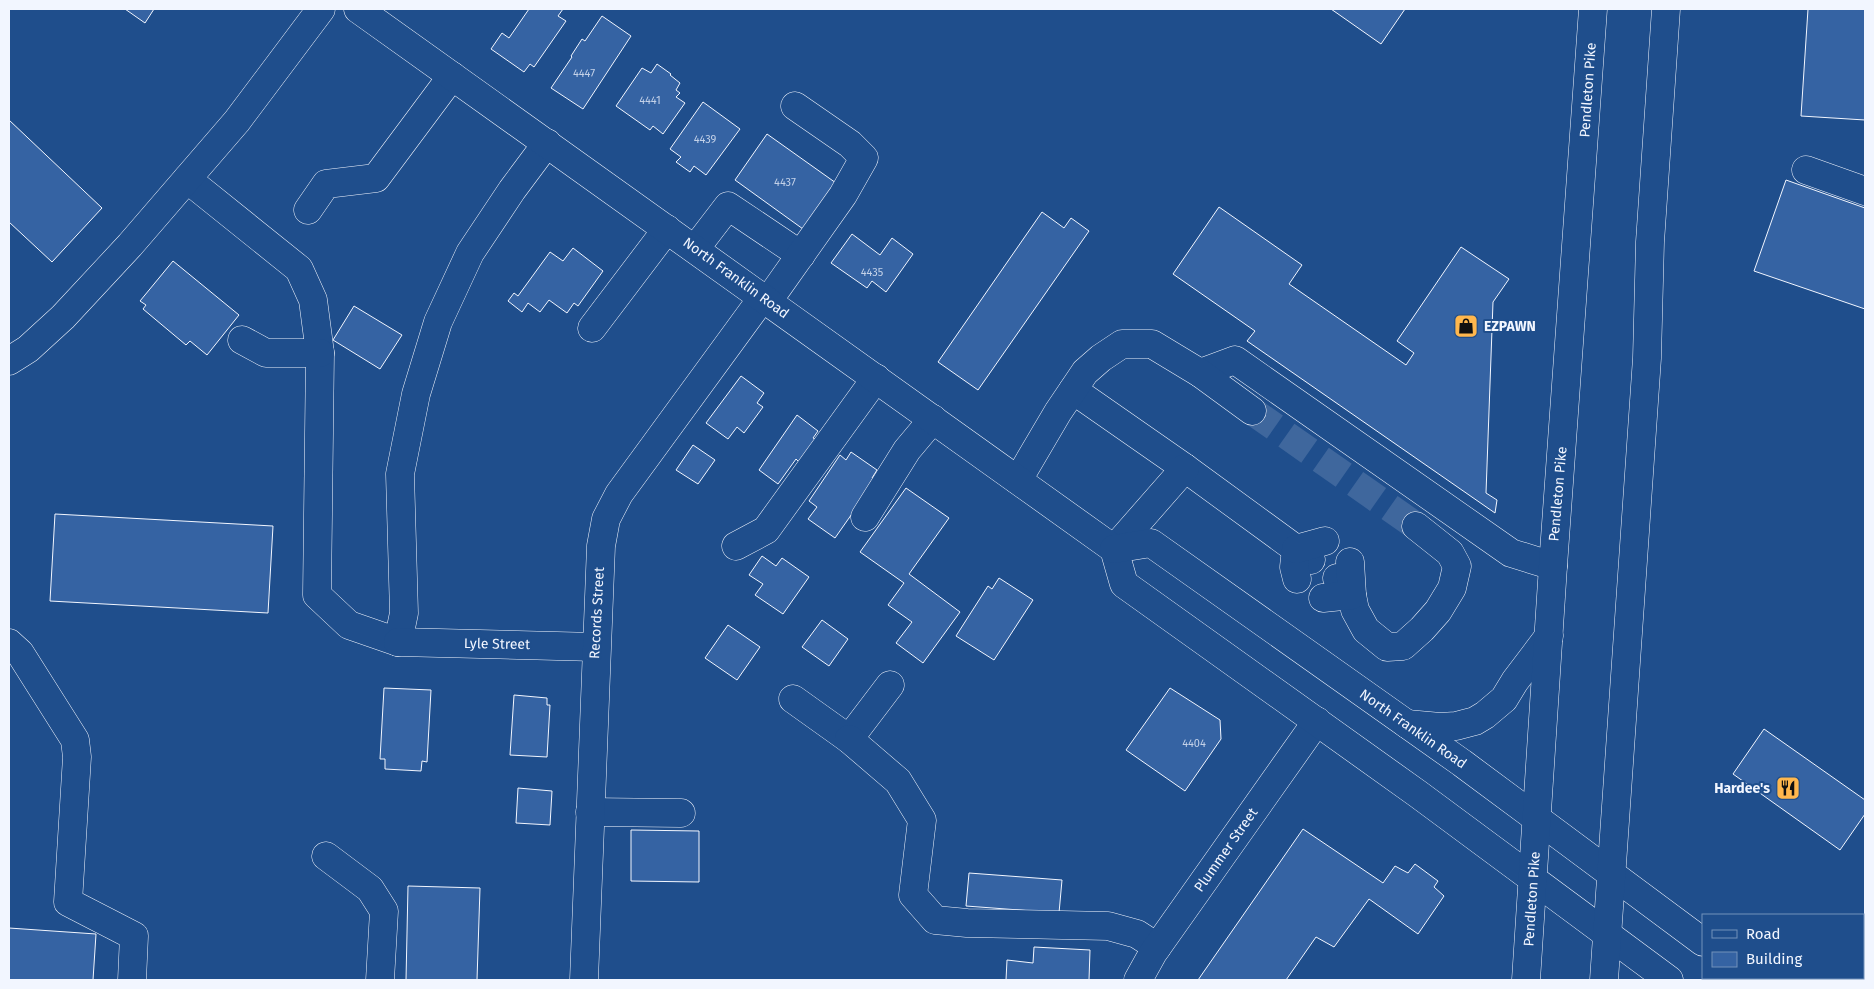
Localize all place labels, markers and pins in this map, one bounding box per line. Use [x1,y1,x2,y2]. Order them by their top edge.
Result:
shop icon: EZPAWN [1453,313,1479,339]
place label: EZPAWN [1484,318,1536,335]
restaurant icon: Hardee's [1775,775,1801,801]
place label: Hardee's [1714,780,1770,797]

